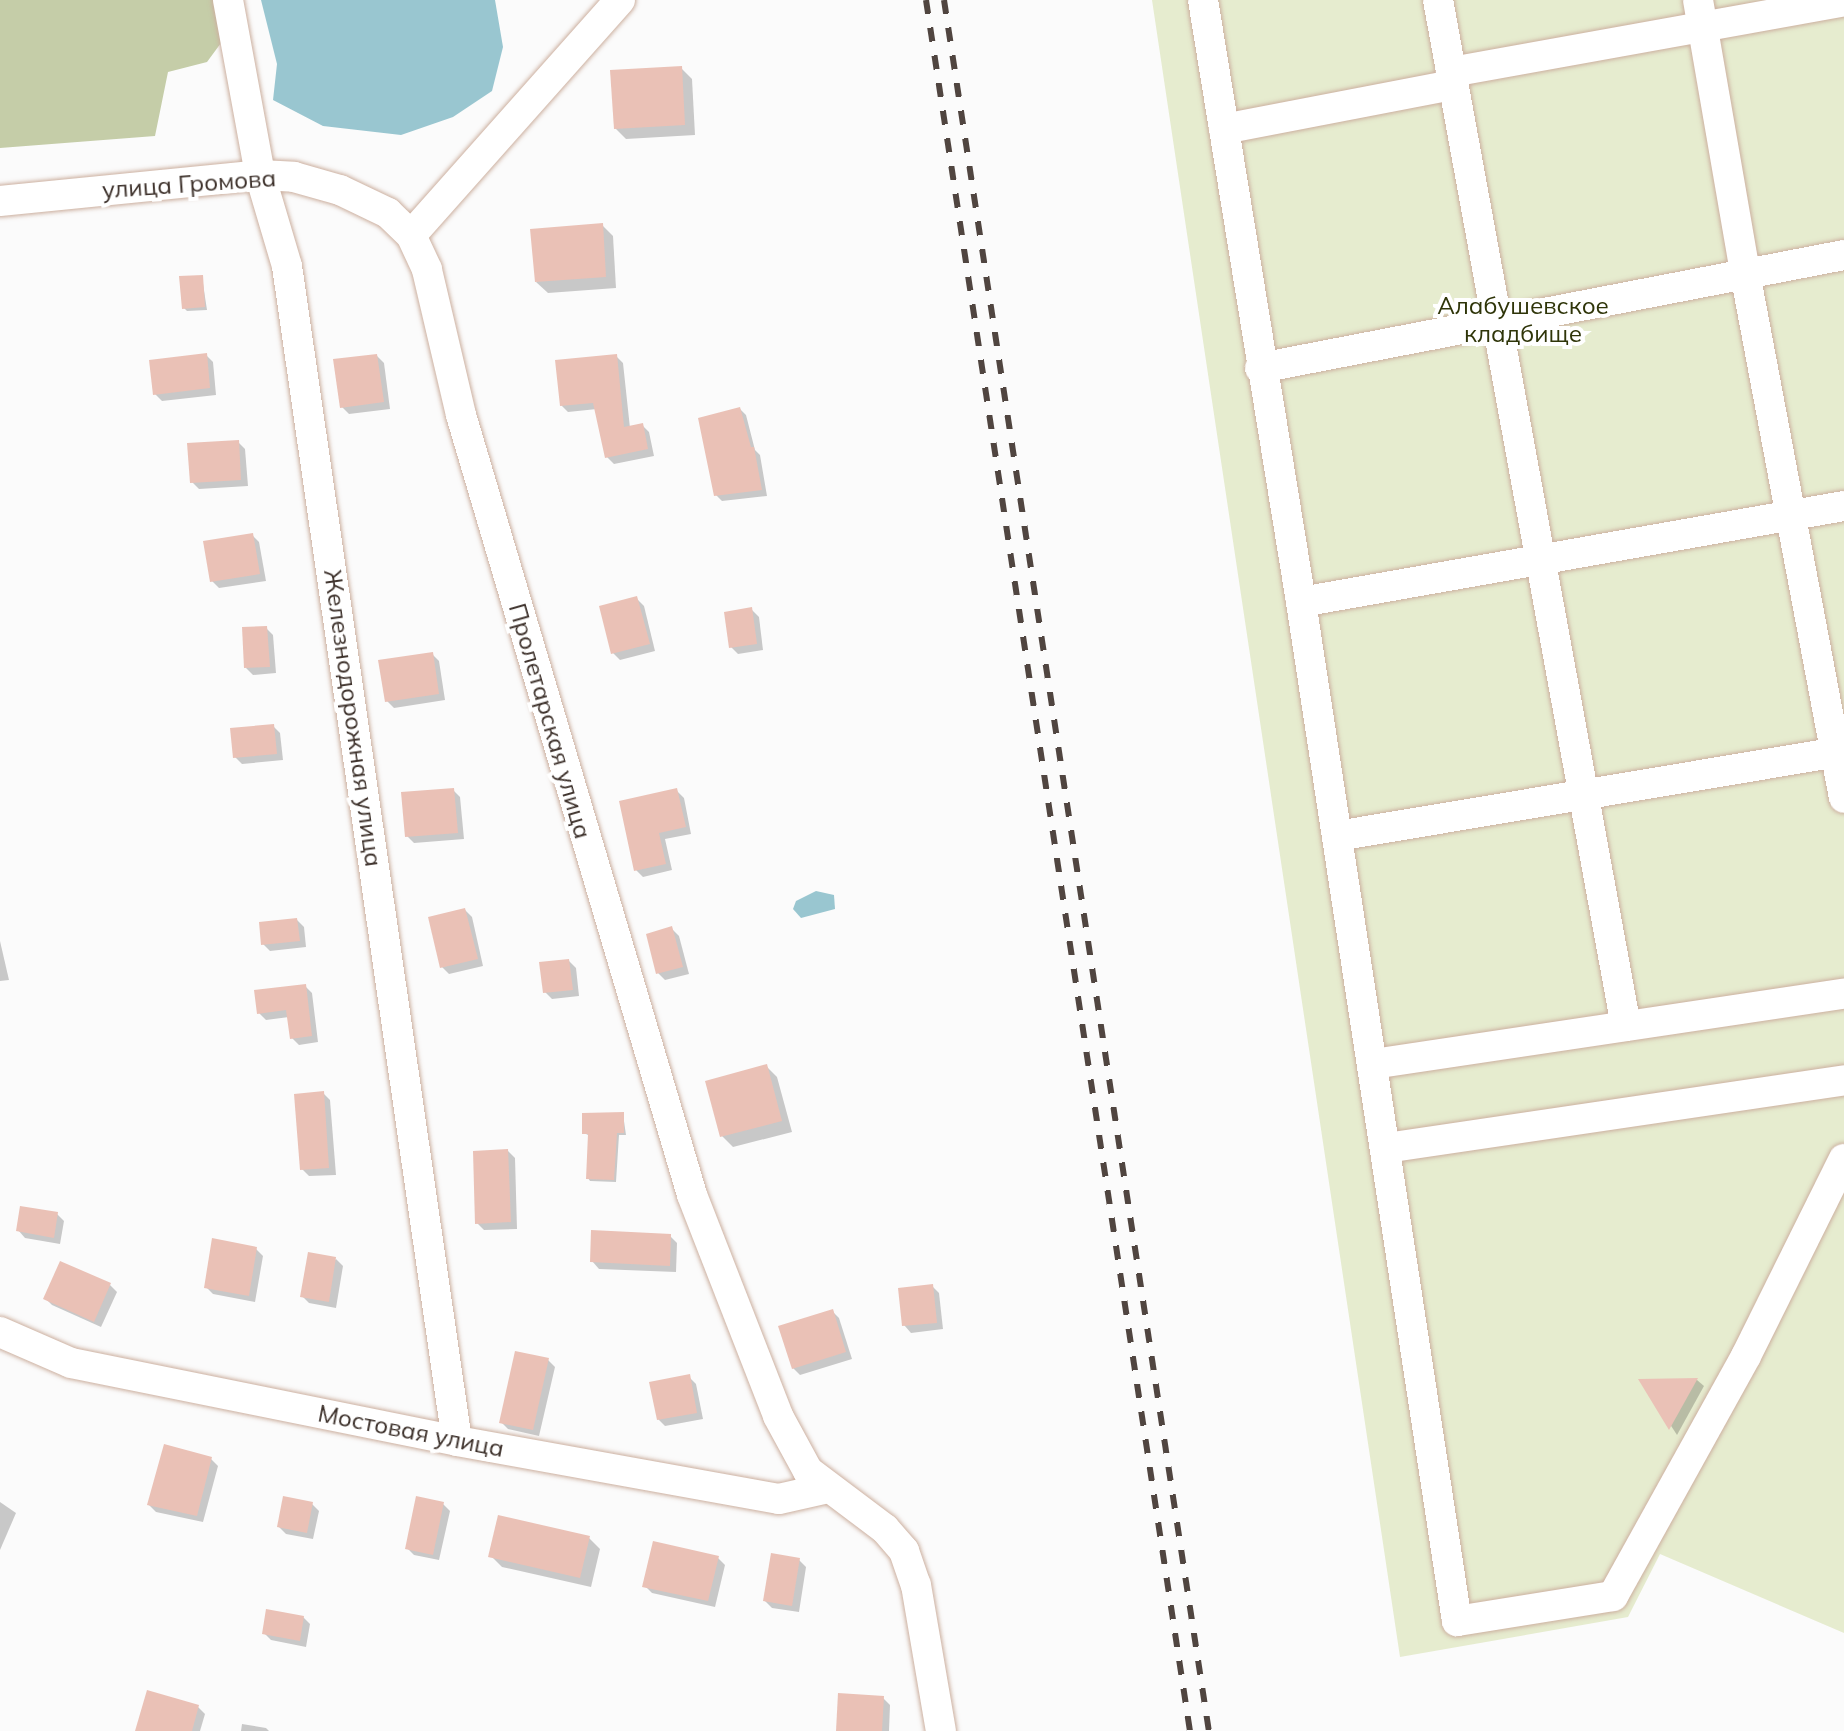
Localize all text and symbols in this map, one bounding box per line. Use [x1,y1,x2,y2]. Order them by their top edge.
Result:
street label: улица Громова [101,164,277,204]
park label: Алабушевское кладбище [1437,292,1609,348]
street label: Железнодорожная улица [318,568,388,868]
street label: Пролетарская улица [503,600,597,842]
street label: Мостовая улица [316,1399,506,1463]

